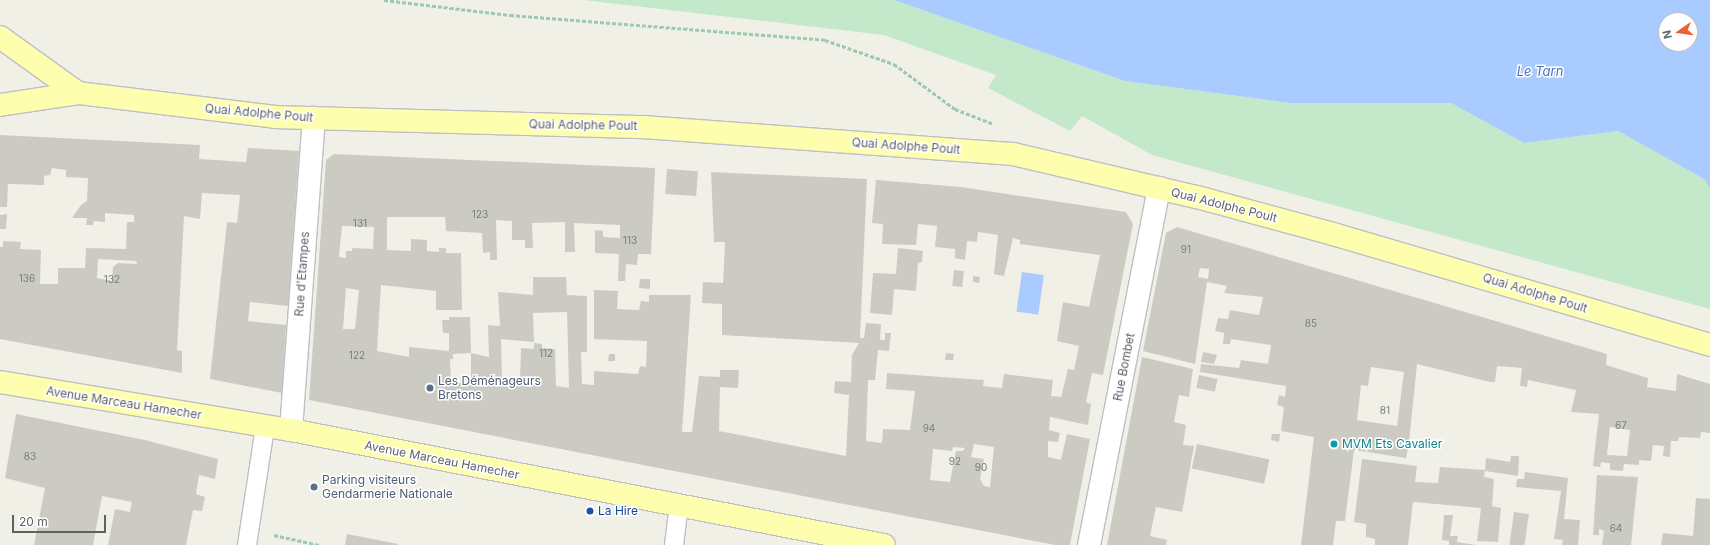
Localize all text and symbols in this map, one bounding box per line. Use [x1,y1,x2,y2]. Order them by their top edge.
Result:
north arrow [1658,12,1698,52]
text: N [1660,29,1675,40]
water label: Le Tarn [1517,63,1563,79]
street label: Quai Adolphe Poult [204,101,314,125]
street label: Quai Adolphe Poult [529,117,637,133]
street label: Quai Adolphe Poult [851,135,961,157]
street label: Quai Adolphe Poult [1170,185,1278,225]
house number: 123 [472,209,488,221]
house number: 131 [353,218,367,230]
street label: Rue d'Etampes [292,231,312,317]
house number: 113 [623,235,637,247]
house number: 91 [1181,244,1191,256]
street label: Quai Adolphe Poult [1481,270,1589,316]
house number: 136 [19,273,35,285]
house number: 132 [104,274,120,286]
house number: 85 [1305,318,1317,330]
street label: Rue Bombet [1110,332,1138,402]
house number: 112 [539,348,553,360]
house number: 122 [349,350,365,362]
place label: Les Déménageurs Bretons [438,374,541,402]
marker: Les Déménageurs Bretons [425,383,435,393]
street label: Avenue Marceau Hamecher [45,384,203,422]
house number: 81 [1380,405,1390,417]
house number: 67 [1615,420,1627,432]
house number: 94 [923,423,935,435]
place label: MVM Ets Cavalier [1342,437,1442,451]
street label: Avenue Marceau Hamecher [363,438,521,482]
marker: MVM Ets Cavalier [1329,439,1339,449]
house number: 83 [24,451,36,463]
house number: 92 [949,456,961,468]
house number: 90 [975,462,987,474]
place label: Parking visiteurs Gendarmerie Nationale [322,473,453,501]
marker: Parking visiteurs Gendarmerie Nationale [309,482,319,492]
place label: La Hire [598,504,638,518]
marker: La Hire [585,506,595,516]
scale bar [14,507,108,533]
text: 20 m [19,514,48,529]
house number: 64 [1610,523,1622,535]

